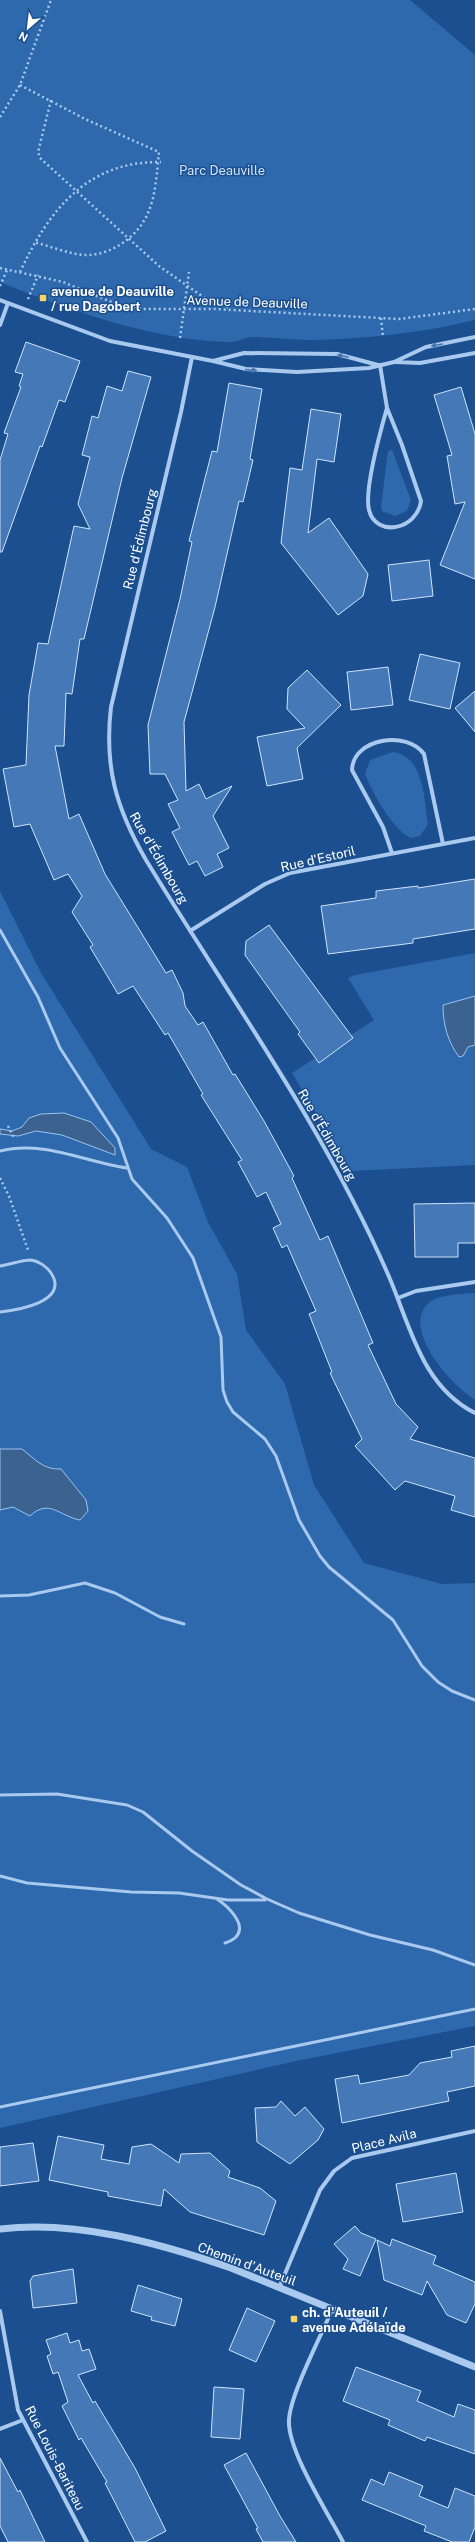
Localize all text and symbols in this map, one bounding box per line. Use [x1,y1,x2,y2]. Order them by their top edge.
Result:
north arrow [8,8,48,48]
text: N [17,30,30,44]
park label: Parc Deauville [179,163,265,178]
place label: avenue de Deauville / rue Dagobert [51,284,174,314]
street label: Avenue de Deauville [186,292,308,312]
marker: avenue de Deauville / rue Dagobert [38,293,48,303]
one-way arrow [431,342,443,348]
one-way arrow [336,352,349,358]
one-way arrow [245,366,257,373]
street label: Rue d'Édimbourg [119,487,160,591]
street label: Rue d'Édimbourg [127,809,192,907]
street label: Rue d'Estoril [279,843,357,875]
street label: Rue d'Édimbourg [295,1086,360,1184]
street label: Place Avila [350,2126,418,2156]
street label: Chemin d'Auteuil [196,2239,298,2289]
place label: ch. d'Auteuil / avenue Adélaïde [302,2305,406,2335]
marker: ch. d'Auteuil / avenue Adélaïde [289,2314,299,2324]
street label: Rue Louis-Bariteau [22,2403,88,2513]

